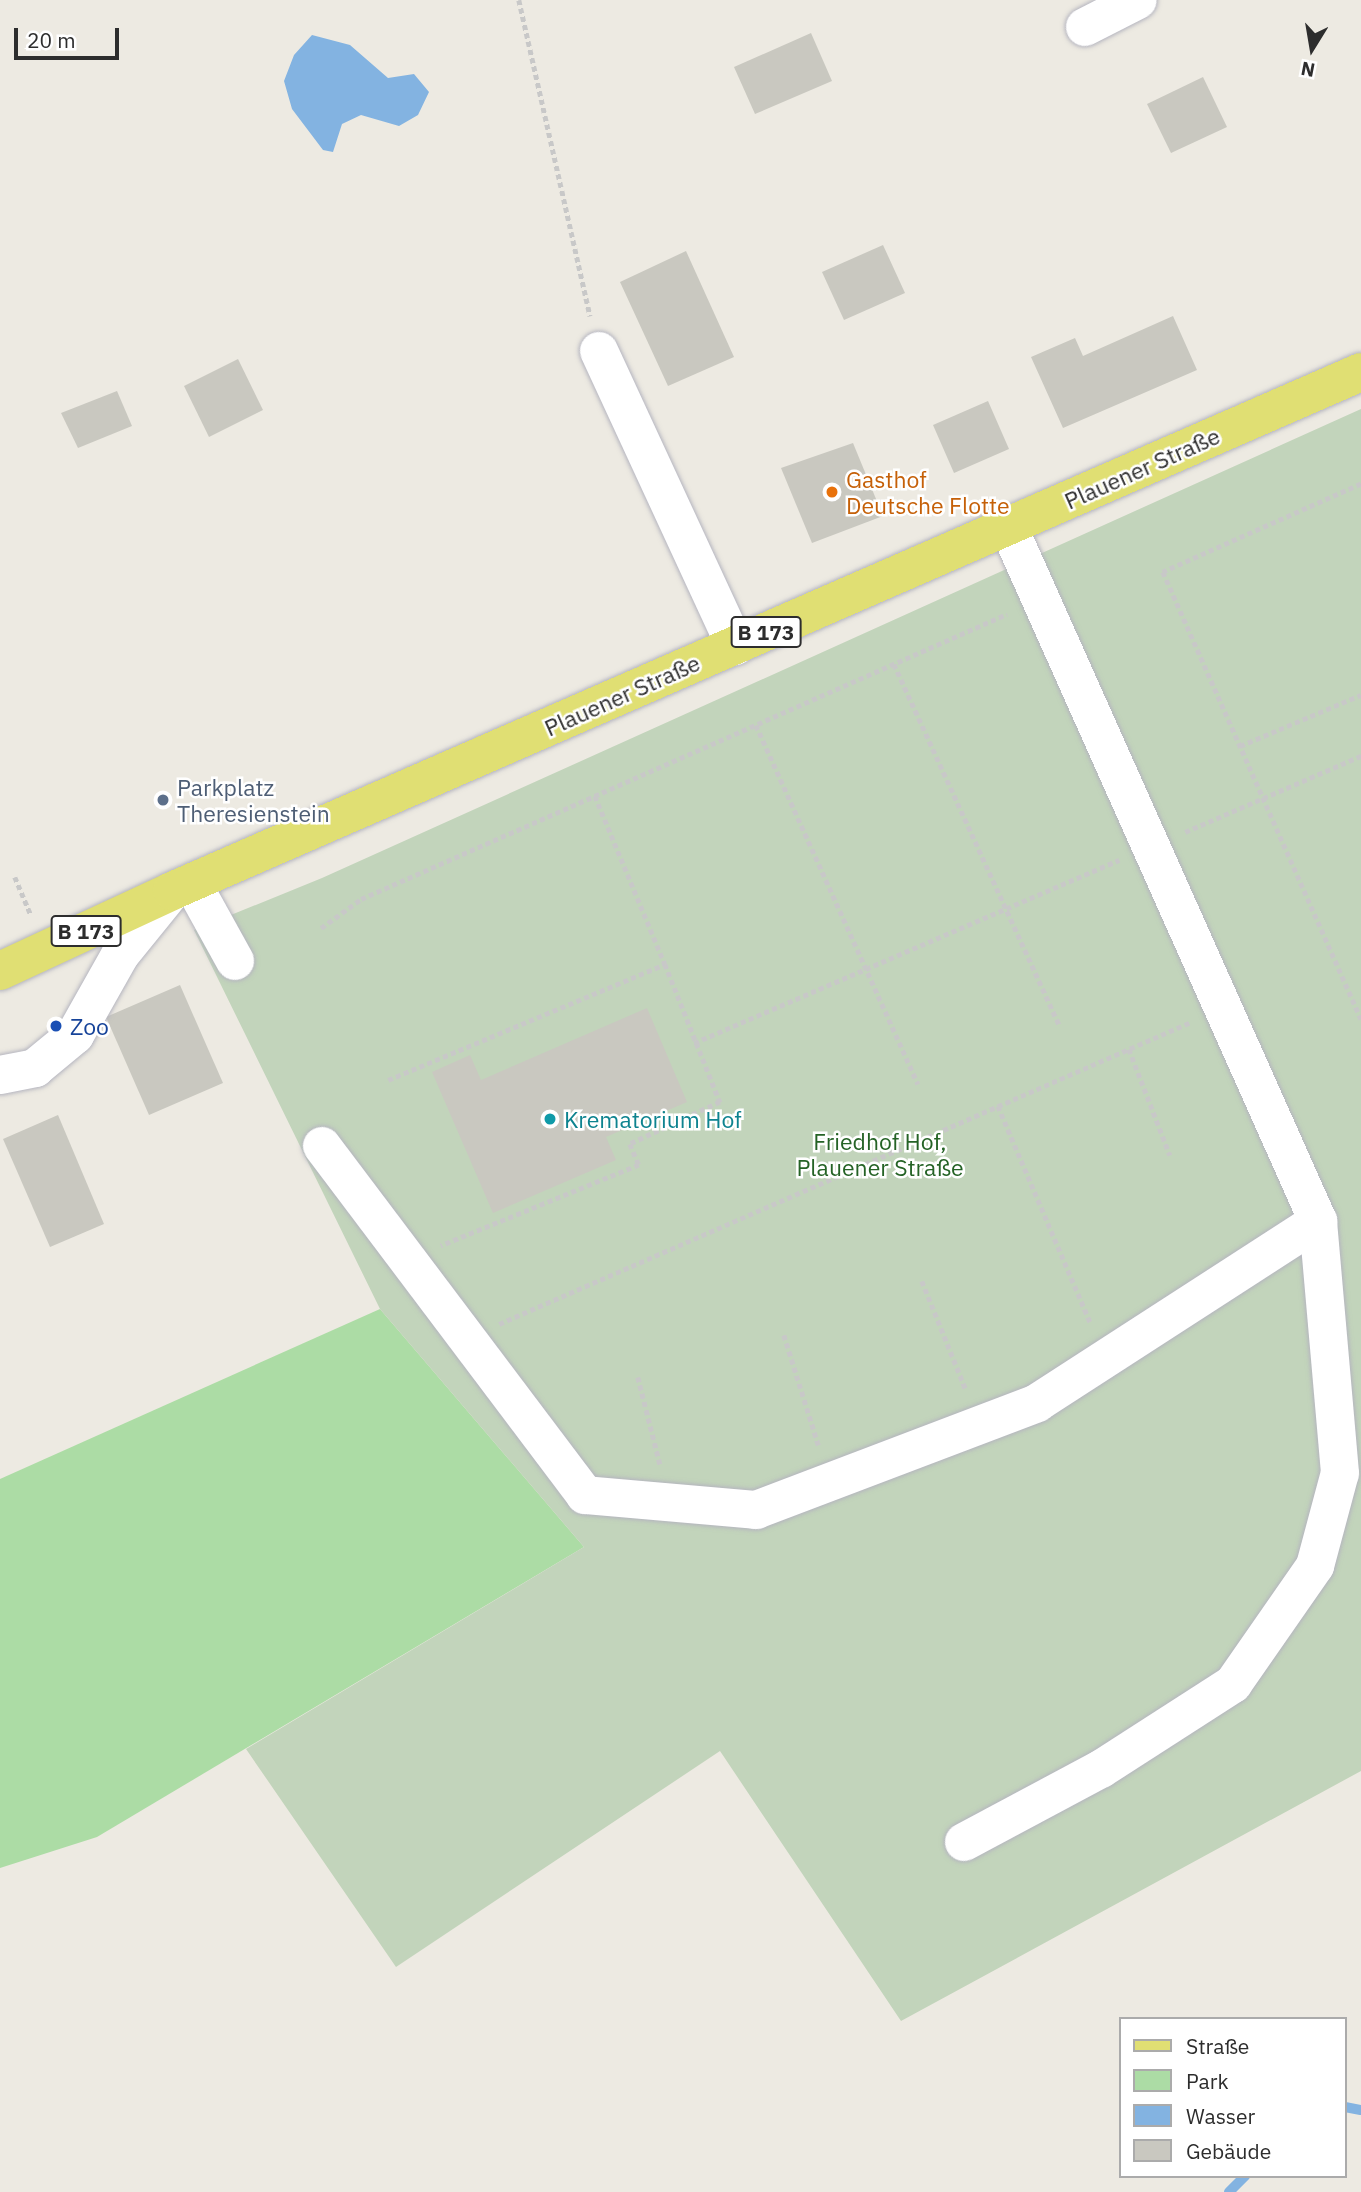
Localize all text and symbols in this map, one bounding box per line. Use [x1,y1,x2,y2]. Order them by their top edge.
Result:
scale bar [18,14,122,58]
north arrow [1277,14,1347,84]
text: 20 m [27,26,76,54]
text: N [1299,57,1317,83]
street label: Plauener Straße [1060,421,1224,515]
place label: Gasthof Deutsche Flotte [846,465,1010,519]
marker: Gasthof Deutsche Flotte [824,484,840,500]
road number: B 173 [729,614,803,650]
street label: Plauener Straße [540,648,704,742]
place label: Parkplatz Theresienstein [177,773,330,827]
marker: Parkplatz Theresienstein [155,792,171,808]
road number: B 173 [49,914,123,948]
place label: Zoo [70,1012,109,1040]
marker: Zoo [48,1018,64,1034]
place label: Krematorium Hof [564,1105,742,1133]
marker: Krematorium Hof [542,1111,558,1127]
park label: Friedhof Hof, Plauener Straße [796,1127,964,1181]
legend [1120,2017,1347,2178]
text: Straße [1186,2032,1249,2060]
text: Park [1186,2067,1229,2095]
text: Wasser [1186,2102,1255,2130]
text: Gebäude [1186,2137,1271,2165]

